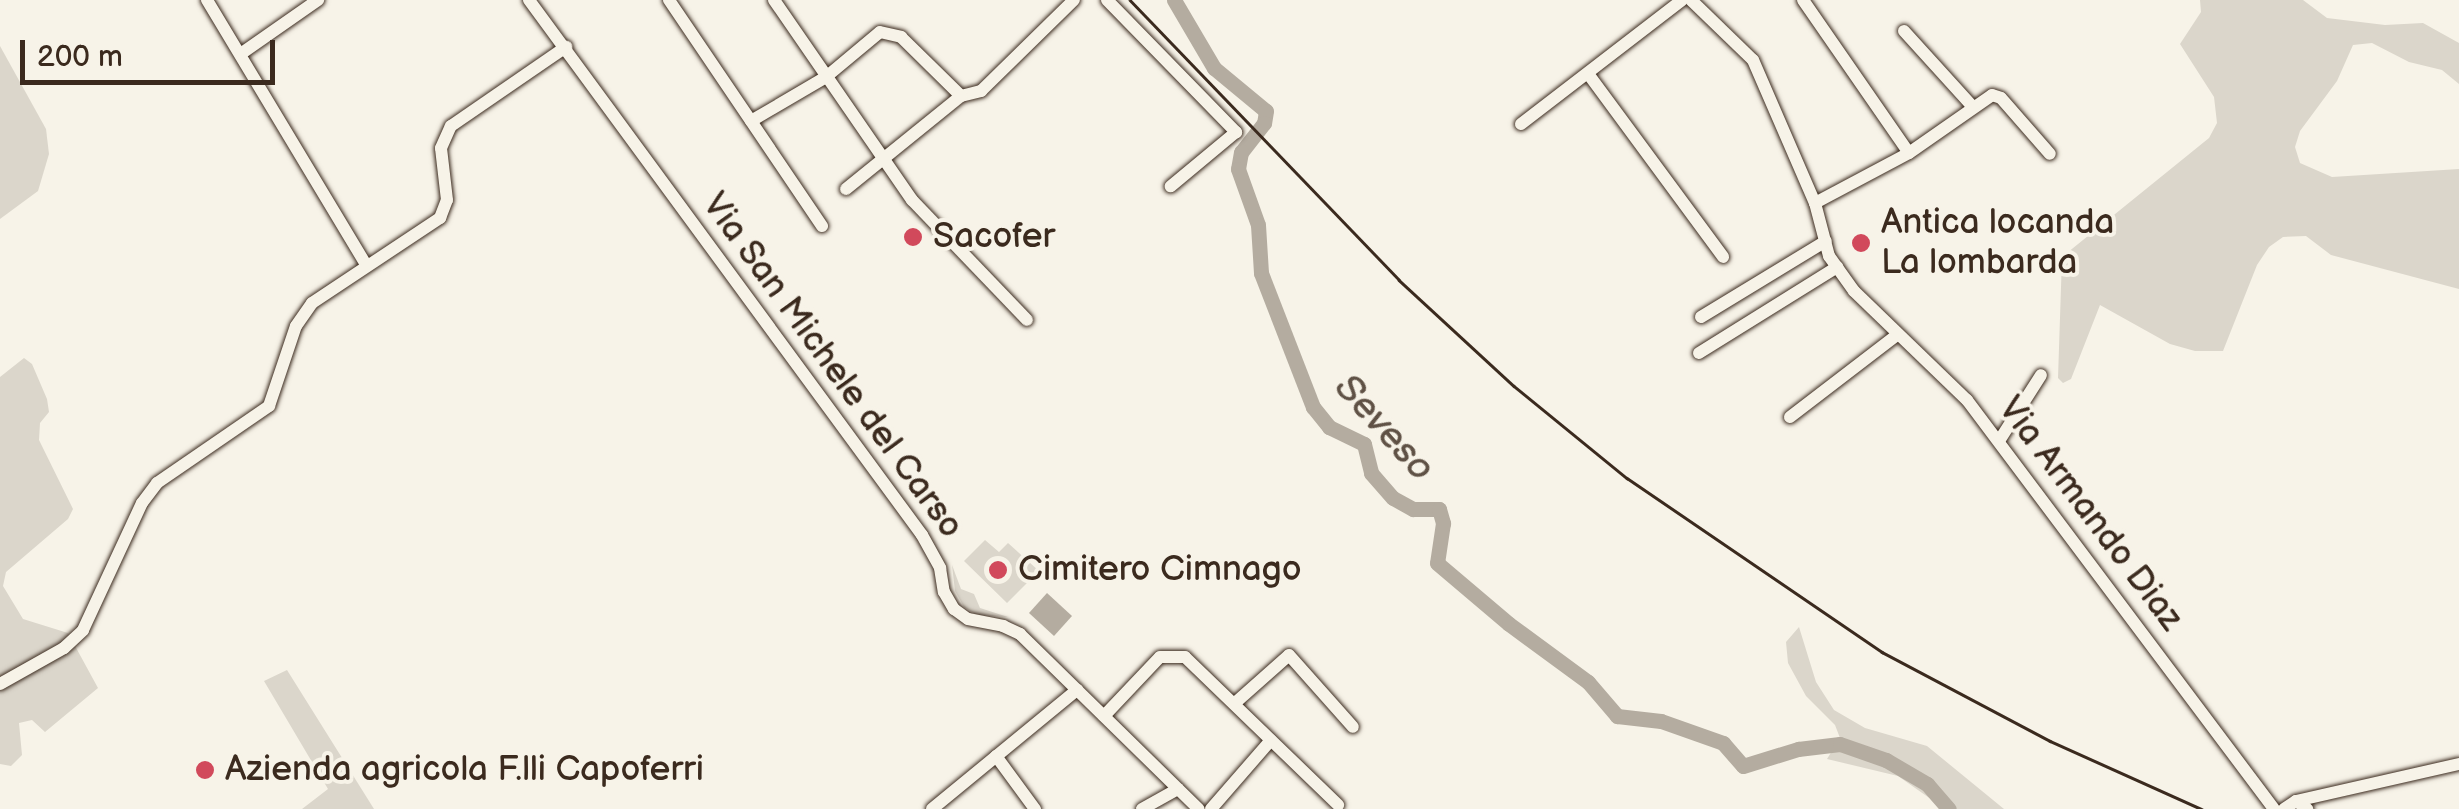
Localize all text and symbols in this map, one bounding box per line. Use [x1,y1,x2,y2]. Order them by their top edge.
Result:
scale bar [25,20,280,82]
text: 200 m [37,39,123,75]
street label: Via San Michele del Carso [693,185,971,547]
place label: Antica locanda La lombarda [1881,202,2114,284]
place label: Sacofer [933,216,1055,258]
marker: Sacofer [902,226,924,248]
marker: Antica locanda La lombarda [1850,232,1872,254]
water label: Seveso [1324,365,1444,491]
street label: Via Armando Diaz [1989,389,2191,639]
place label: Cimitero Cimnago [1018,549,1302,591]
marker: Cimitero Cimnago [987,559,1009,581]
place label: Azienda agricola F.lli Capoferri [225,749,704,791]
marker: Azienda agricola F.lli Capoferri [194,759,216,781]

